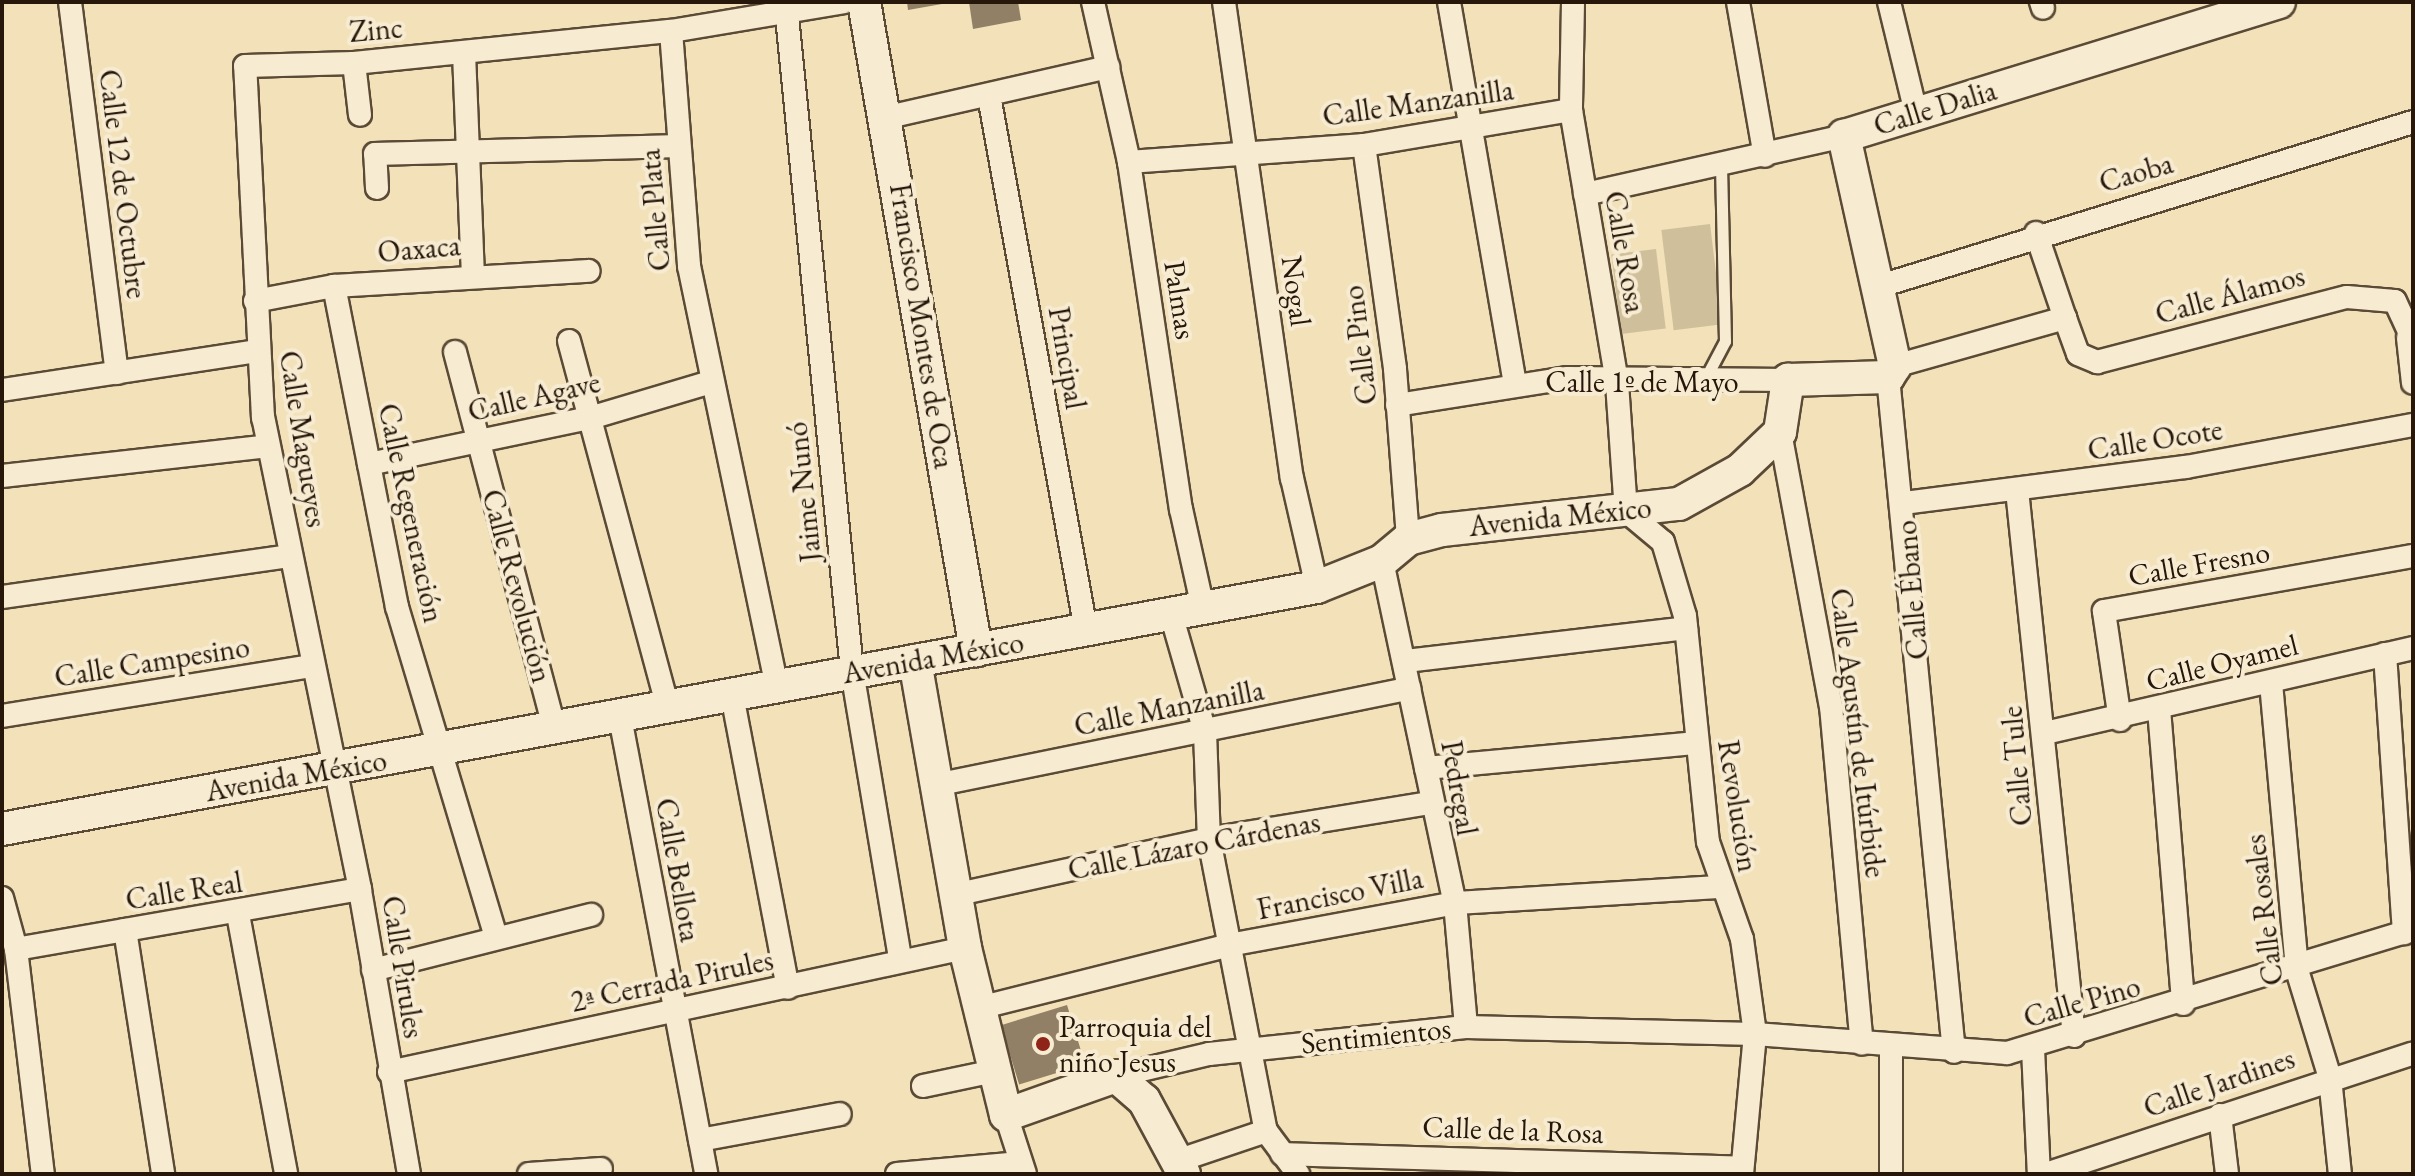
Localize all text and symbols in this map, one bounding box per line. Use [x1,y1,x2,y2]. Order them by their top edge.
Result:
street label: Zinc [348,10,404,50]
street label: Calle 12 de Octubre [91,67,155,301]
street label: Calle Manzanilla [1320,72,1516,134]
street label: Calle Dalia [1869,72,2001,144]
street label: Caoba [2095,145,2177,201]
street label: Calle Plata [632,147,678,273]
street label: Francisco Montes de Oca [882,181,962,471]
street label: Calle Rosa [1597,188,1653,316]
street label: Oaxaca [376,227,462,271]
street label: Nogal [1273,253,1319,329]
street label: Palmas [1156,258,1204,342]
street label: Calle Álamos [2151,258,2309,332]
street label: Calle Pino [1335,283,1385,407]
street label: Principal [1040,304,1094,412]
street label: Calle Magueyes [271,348,335,530]
street label: Calle Agave [464,364,604,430]
street label: Calle 1º de Mayo [1545,364,1739,400]
street label: Calle Regeneración [370,400,452,626]
street label: Calle Ocote [2085,412,2225,468]
street label: Jaime Nunó [779,420,829,564]
street label: Calle Revolución [474,485,560,687]
street label: Avenida México [1467,490,1653,544]
street label: Calle Ébano [1888,519,1936,661]
street label: Calle Fresno [2126,534,2272,594]
street label: Calle Agustín de Itúrbide [1822,586,1894,880]
street label: Avenida México [840,624,1026,692]
street label: Calle Oyamel [2142,627,2302,699]
street label: Calle Campesino [52,629,252,695]
street label: Calle Manzanilla [1071,672,1267,744]
street label: Calle Tule [1994,705,2040,827]
street label: Revolución [1710,737,1766,875]
street label: Pedregal [1433,738,1485,838]
street label: Avenida México [203,742,389,810]
street label: Calle Bellota [648,795,708,945]
street label: Calle Lázaro Cárdenas [1065,804,1323,888]
street label: Calle Rosales [2237,832,2291,988]
street label: Francisco Villa [1254,860,1426,928]
street label: Calle Real [123,864,245,918]
street label: Calle Pirules [374,893,432,1041]
street label: 2ª Cerrada Pirules [567,942,777,1020]
street label: Calle Pino [2019,968,2145,1036]
place label: Parroquia del niño Jesus [1059,1009,1212,1080]
street label: Sentimientos [1299,1010,1453,1062]
marker: Parroquia del niño Jesus [1034,1035,1052,1053]
street label: Calle Jardines [2139,1040,2299,1126]
street label: Calle de la Rosa [1422,1109,1604,1151]

